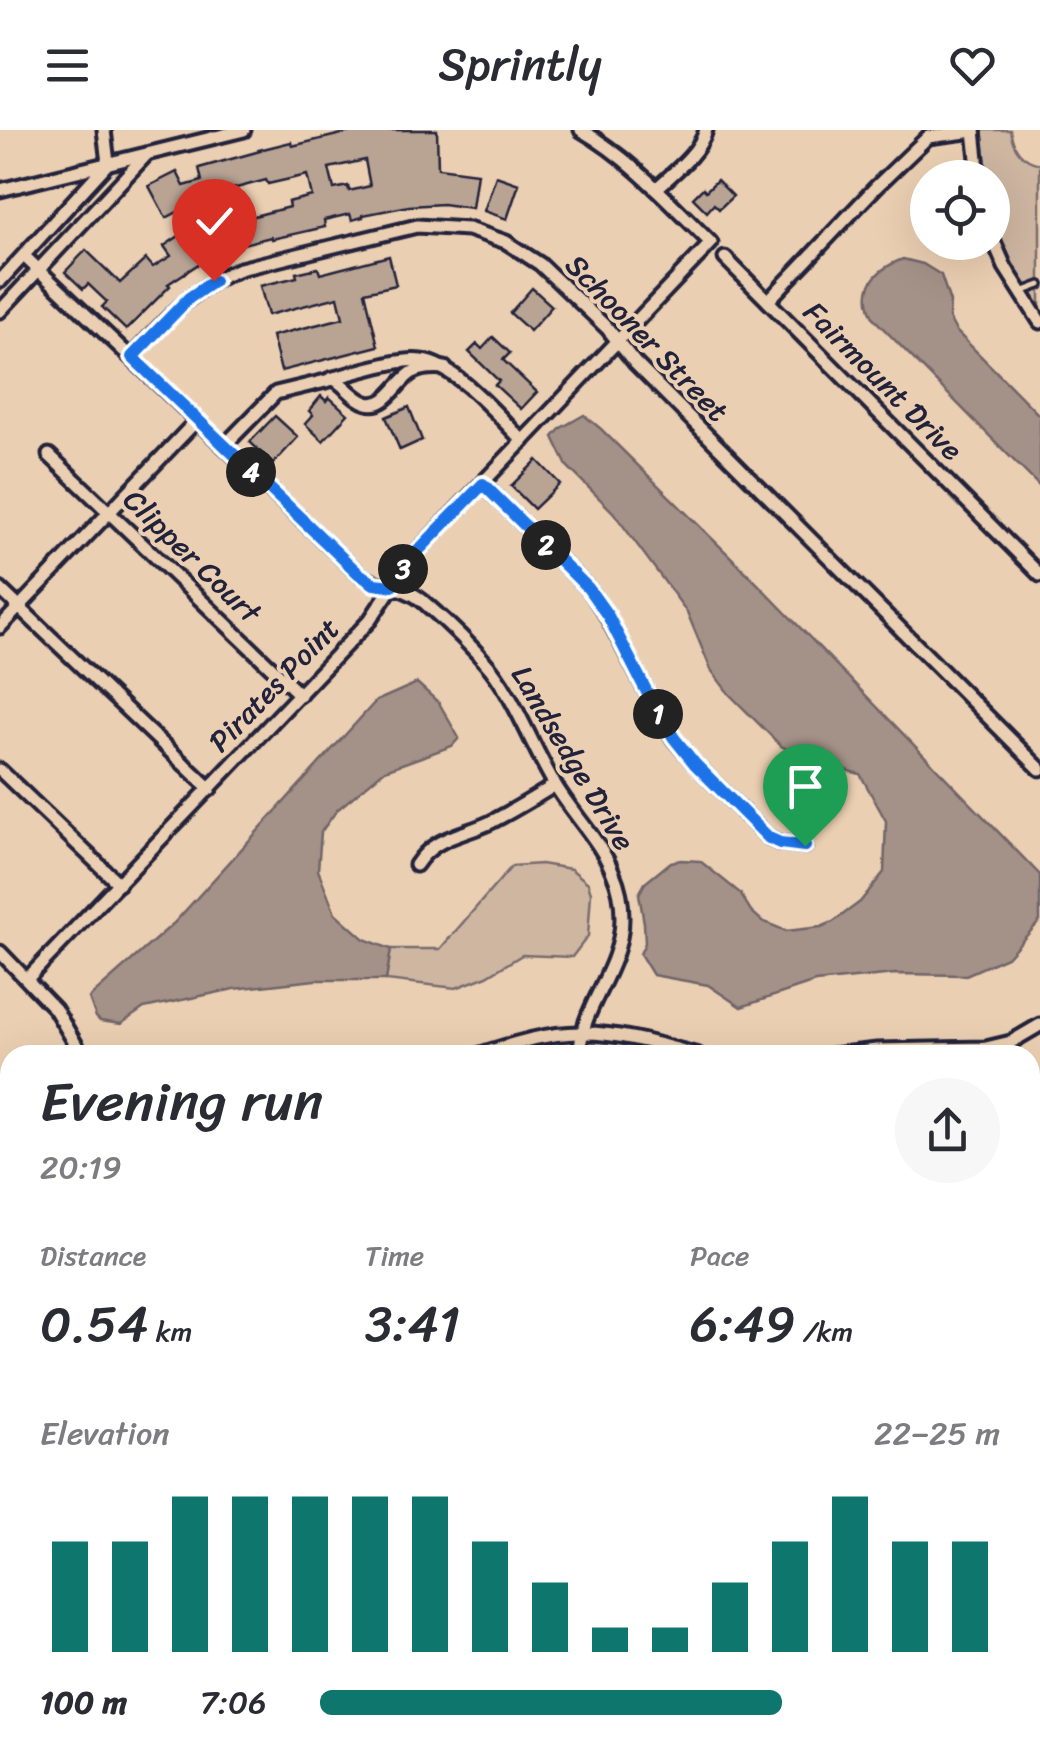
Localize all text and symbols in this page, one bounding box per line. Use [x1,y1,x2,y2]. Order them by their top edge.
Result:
text: Sprintly [439,25,601,105]
icon: menu [40,38,95,93]
icon: heart [945,38,1000,93]
map controls [910,160,1010,260]
button: locate [910,160,1010,260]
pin [172,179,257,282]
icon: check [187,194,242,249]
street label: Schooner Street [551,240,743,436]
street label: Fairmount Drive [790,288,976,474]
pin: 4 [226,447,276,497]
text: 4 [242,447,260,496]
street label: Clipper Court [110,475,276,638]
pin: 2 [521,520,571,570]
text: 2 [538,520,554,569]
pin: 3 [378,544,428,594]
text: 3 [395,544,411,593]
street label: Pirates Point [195,604,353,766]
street label: Landsedge Drive [496,654,650,862]
pin: 1 [633,689,683,739]
text: 1 [652,689,664,738]
pin [763,744,848,847]
icon: arrive [778,759,833,814]
text: Evening run [40,1053,323,1150]
button: share [895,1078,1000,1183]
text: 20:19 [40,1139,122,1196]
text: Distance [40,1231,146,1280]
text: Time [365,1231,424,1280]
text: Pace [690,1231,749,1280]
text: 0.54 [40,1280,149,1369]
text: 3:41 [365,1280,460,1369]
text: 6:49 [690,1280,795,1369]
text: km [149,1307,192,1356]
text: /km [795,1307,853,1356]
text: Elevation [40,1405,170,1462]
text: 22–25 m [874,1405,1000,1462]
text: 100 m [40,1674,127,1731]
text: 7:06 [200,1674,266,1731]

